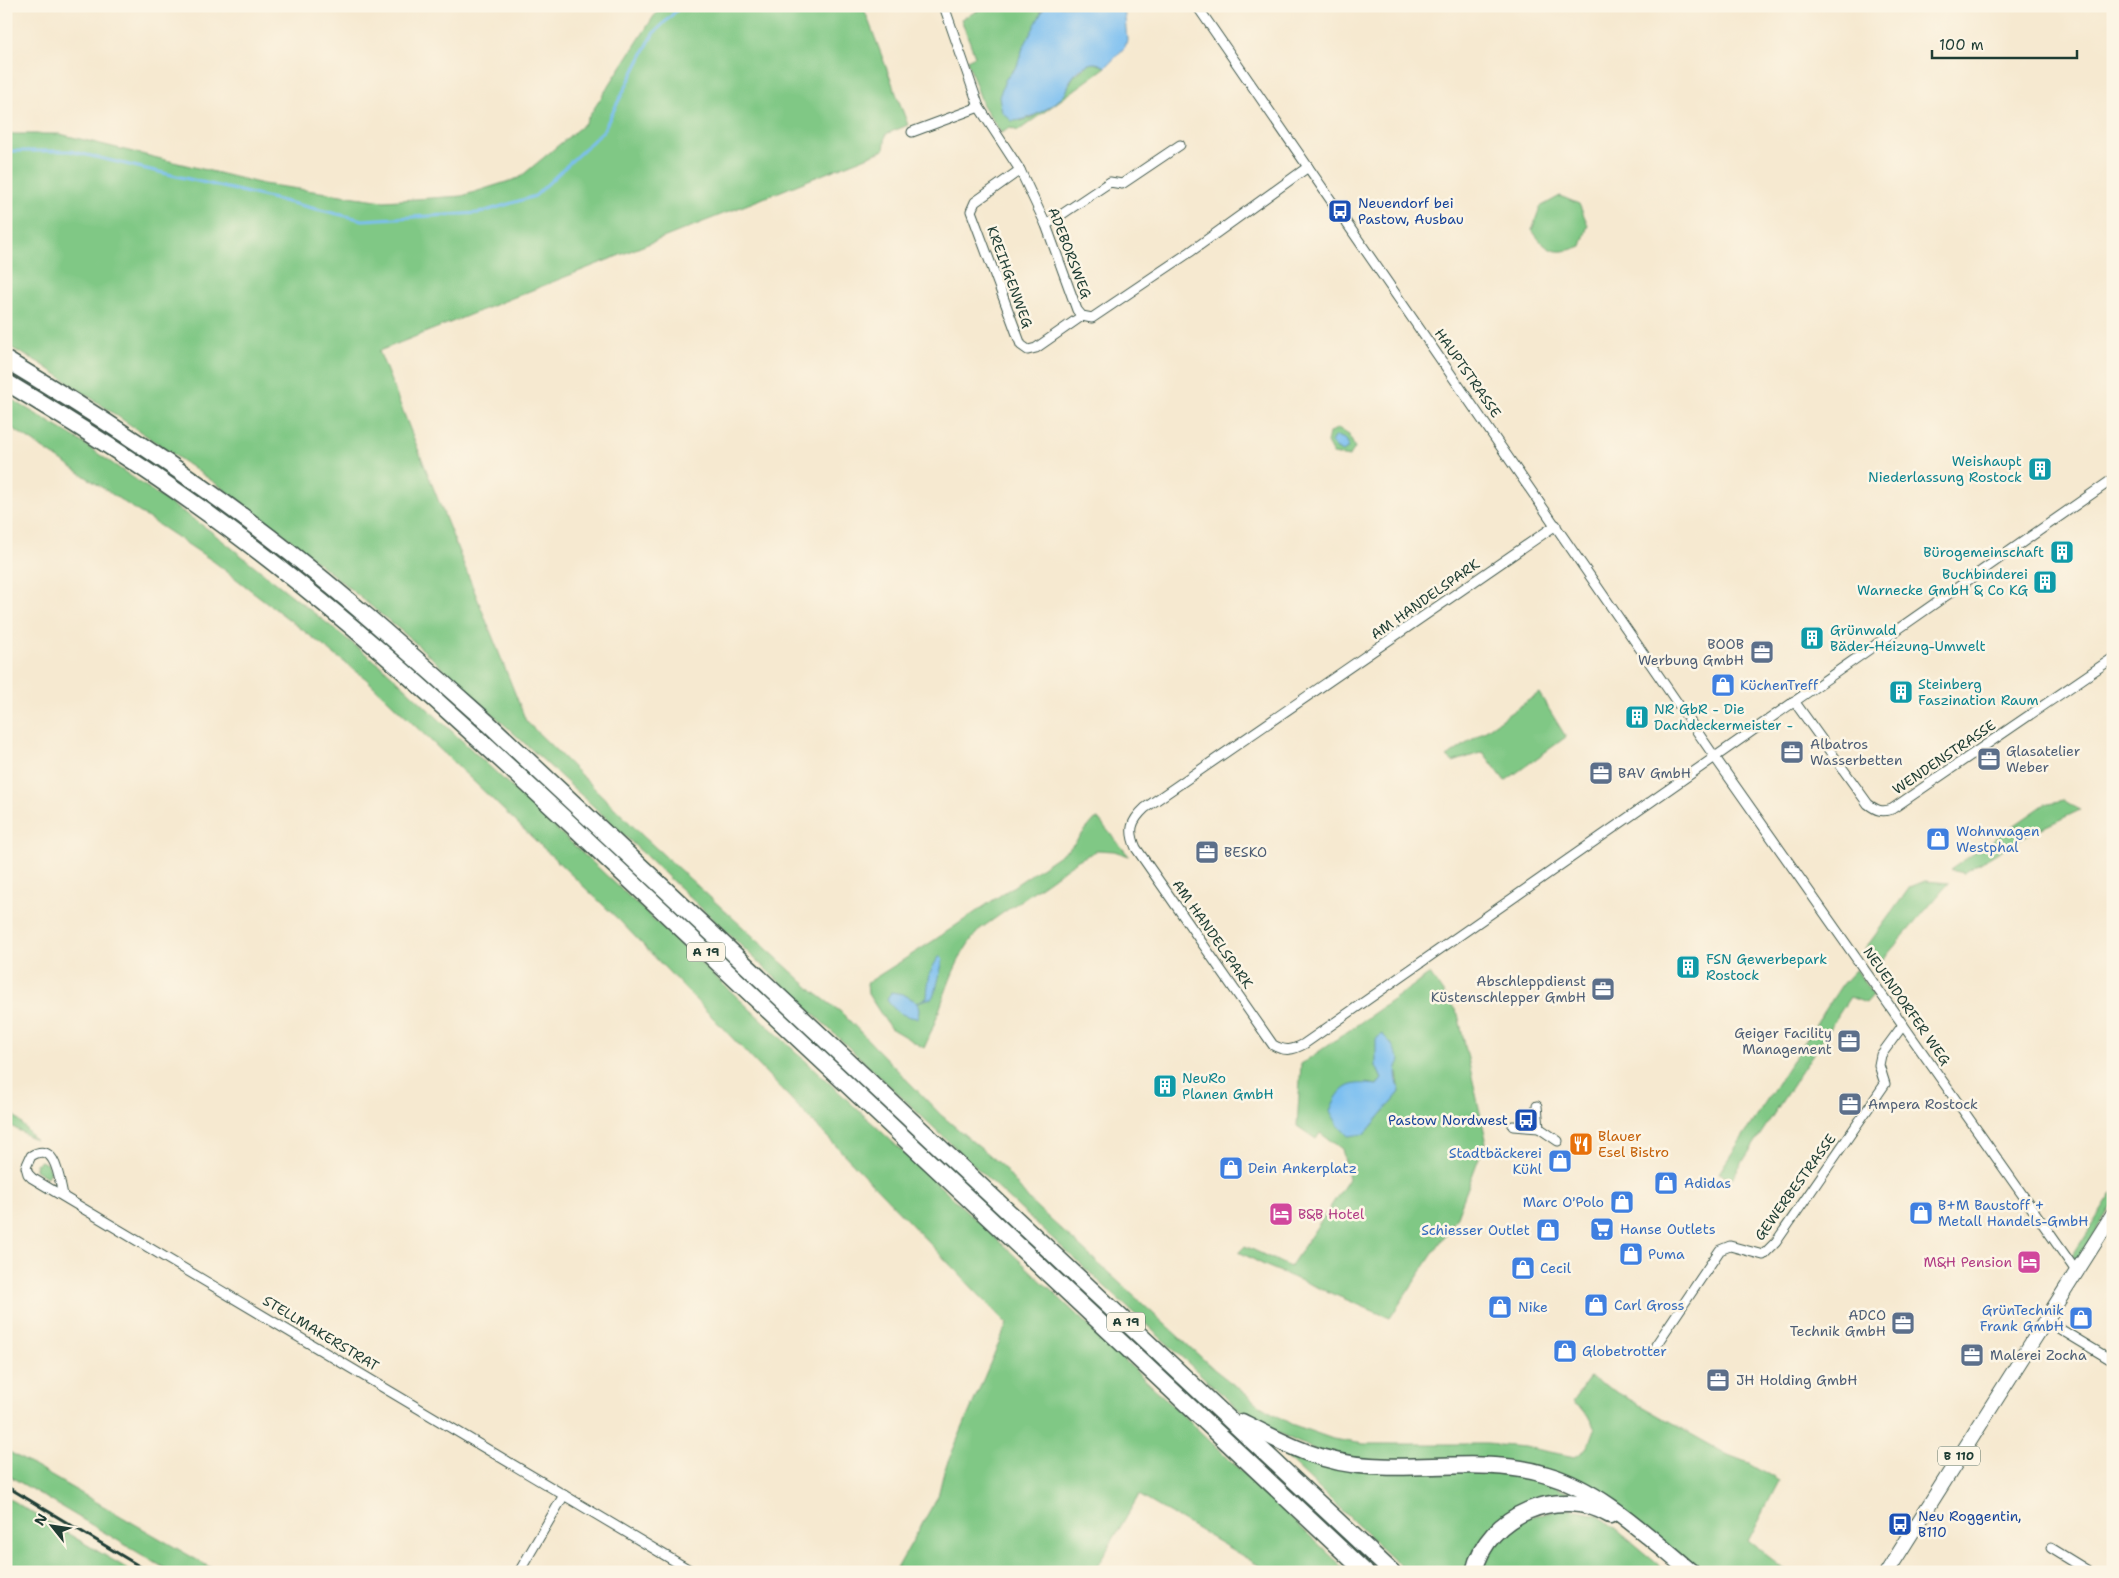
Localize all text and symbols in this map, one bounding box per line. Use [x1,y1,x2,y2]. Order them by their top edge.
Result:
scale bar [1932,28,2076,60]
text: 100 m [1939,35,1984,55]
place label: Neuendorf bei Pastow, Ausbau [1358,194,1464,228]
bus stop icon: Neuendorf bei Pastow, Ausbau [1327,198,1353,224]
street label: ADEBORSWEG [1044,205,1096,302]
street label: KREIHGENWEG [983,224,1037,331]
street label: HAUPTSTRASSE [1431,325,1505,421]
place label: Weishaupt Niederlassung Rostock [1868,452,2022,486]
building icon: Weishaupt Niederlassung Rostock [2027,456,2053,482]
building icon: Bürogemeinschaft [2049,539,2075,565]
place label: Bürogemeinschaft [1923,543,2044,561]
street label: AM HANDELSPARK [1367,555,1483,643]
place label: Buchbinderei Warnecke GmbH & Co KG [1857,565,2028,599]
building icon: Buchbinderei Warnecke GmbH & Co KG [2032,569,2058,595]
place label: Grünwald Bäder-Heizung-Umwelt [1830,621,1986,655]
building icon: Grünwald Bäder-Heizung-Umwelt [1799,625,1825,651]
place label: BOOB Werbung GmbH [1638,635,1744,669]
office icon: BOOB Werbung GmbH [1749,639,1775,665]
shop icon: KüchenTreff [1710,672,1736,698]
place label: Steinberg Faszination Raum [1918,675,2039,709]
place label: KüchenTreff [1740,676,1819,694]
building icon: Steinberg Faszination Raum [1888,679,1914,705]
place label: NR GbR - Die Dachdeckermeister - [1654,700,1793,734]
building icon: NR GbR - Die Dachdeckermeister - [1624,704,1650,730]
street label: WENDENSTRASSE [1889,716,1999,798]
place label: Albatros Wasserbetten [1810,735,1903,769]
office icon: Albatros Wasserbetten [1779,739,1805,765]
place label: Glasatelier Weber [2006,742,2081,776]
office icon: Glasatelier Weber [1976,746,2002,772]
office icon: BAV GmbH [1588,760,1614,786]
place label: BAV GmbH [1618,764,1691,782]
place label: Wohnwagen Westphal [1956,822,2040,856]
shop icon: Wohnwagen Westphal [1925,826,1951,852]
office icon: BESKO [1194,839,1220,865]
place label: BESKO [1224,843,1267,861]
street label: AM HANDELSPARK [1169,876,1257,992]
road number: A 19 [687,942,725,962]
street label: NEUENDORFER WEG [1859,943,1955,1069]
place label: FSN Gewerbepark Rostock [1706,950,1827,984]
building icon: FSN Gewerbepark Rostock [1675,954,1701,980]
place label: Abschleppdienst Küstenschlepper GmbH [1431,972,1586,1006]
office icon: Abschleppdienst Küstenschlepper GmbH [1590,976,1616,1002]
place label: Geiger Facility Management [1734,1024,1832,1058]
office icon: Geiger Facility Management [1836,1028,1862,1054]
place label: NeuRo Planen GmbH [1182,1069,1274,1103]
building icon: NeuRo Planen GmbH [1152,1073,1178,1099]
office icon: Ampera Rostock [1837,1091,1863,1117]
place label: Ampera Rostock [1868,1095,1978,1113]
bus stop icon: Pastow Nordwest [1513,1107,1539,1133]
place label: Pastow Nordwest [1388,1111,1508,1129]
place label: Blauer Esel Bistro [1598,1127,1669,1161]
street label: GEWERBESTRASSE [1750,1130,1840,1244]
restaurant icon: Blauer Esel Bistro [1568,1131,1594,1157]
place label: Stadtbäckerei Kühl [1449,1144,1543,1178]
shop icon: Stadtbäckerei Kühl [1547,1148,1573,1174]
shop icon: Dein Ankerplatz [1218,1155,1244,1181]
place label: Dein Ankerplatz [1248,1159,1357,1177]
shop icon: Adidas [1653,1170,1679,1196]
place label: Adidas [1684,1174,1731,1192]
shop icon: Marc O'Polo [1609,1189,1635,1215]
place label: Marc O'Polo [1523,1193,1604,1211]
place label: B+M Baustoff + Metall Handels-GmbH [1938,1196,2089,1230]
shop icon: B+M Baustoff + Metall Handels-GmbH [1908,1200,1934,1226]
hotel icon: B&B Hotel [1268,1201,1294,1227]
place label: B&B Hotel [1298,1205,1365,1223]
supermarket icon: Hanse Outlets [1589,1216,1615,1242]
shop icon: Schiesser Outlet [1535,1217,1561,1243]
place label: Hanse Outlets [1620,1220,1716,1238]
place label: Schiesser Outlet [1421,1221,1530,1239]
shop icon: Puma [1618,1241,1644,1267]
place label: Puma [1648,1245,1685,1263]
hotel icon: M&H Pension [2016,1249,2042,1275]
place label: M&H Pension [1924,1253,2012,1271]
shop icon: Cecil [1510,1255,1536,1281]
place label: Cecil [1540,1259,1572,1277]
street label: STELLMAKERSTRAT [260,1291,383,1375]
shop icon: Carl Gross [1583,1292,1609,1318]
shop icon: Nike [1487,1294,1513,1320]
place label: Carl Gross [1614,1296,1685,1314]
place label: Nike [1518,1298,1548,1316]
place label: GrünTechnik Frank GmbH [1980,1301,2064,1335]
shop icon: GrünTechnik Frank GmbH [2068,1305,2094,1331]
place label: ADCO Technik GmbH [1790,1306,1886,1340]
office icon: ADCO Technik GmbH [1890,1310,1916,1336]
road number: A 19 [1107,1312,1145,1331]
shop icon: Globetrotter [1552,1338,1578,1364]
place label: Globetrotter [1582,1342,1667,1360]
office icon: Malerei Zocha [1959,1342,1985,1368]
place label: Malerei Zocha [1990,1346,2087,1364]
office icon: JH Holding GmbH [1705,1367,1731,1393]
place label: JH Holding GmbH [1736,1371,1857,1389]
road number: B 110 [1938,1446,1980,1465]
north arrow [28,1500,78,1550]
place label: Neu Roggentin, B110 [1918,1507,2022,1541]
text: N [30,1510,51,1529]
bus stop icon: Neu Roggentin, B110 [1887,1511,1913,1537]

